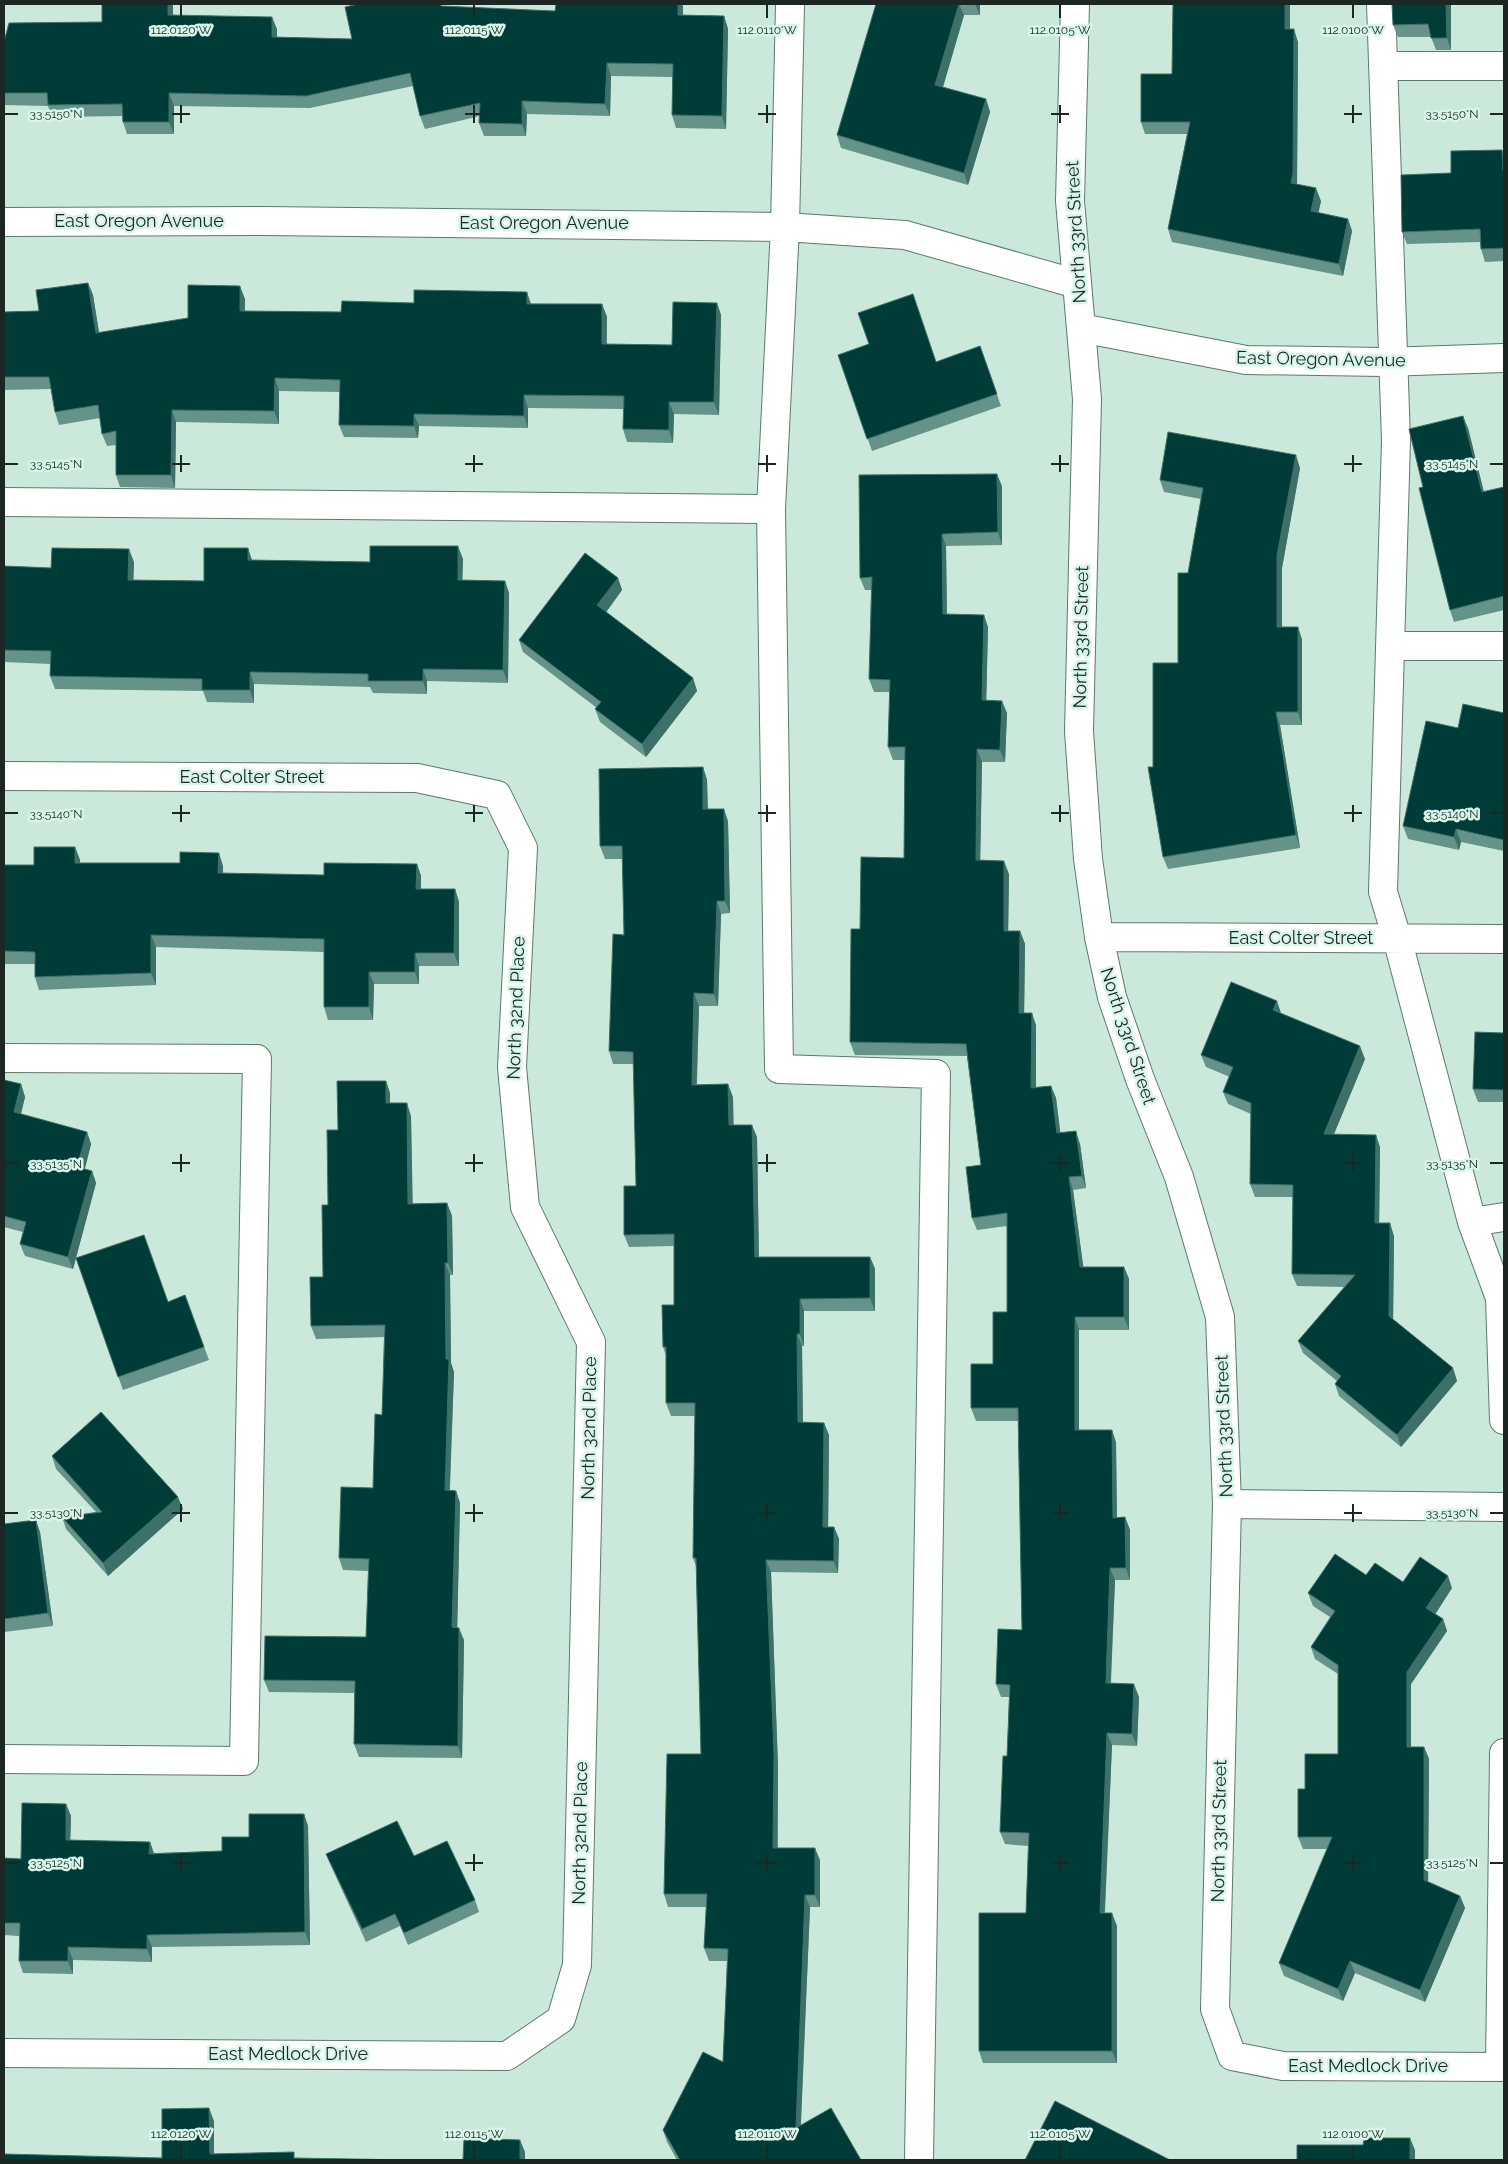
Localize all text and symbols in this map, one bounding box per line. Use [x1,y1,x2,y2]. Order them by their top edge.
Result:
text: 112.0120°W [151,23,212,37]
text: 112.0115°W [445,23,504,37]
text: 112.0110°W [737,23,797,37]
text: 112.0105°W [1030,23,1091,37]
text: 112.0100°W [1322,23,1384,37]
text: 33.5150°N [30,107,82,121]
text: 33.5150°N [1426,107,1478,121]
street label: North 33rd Street [1061,160,1090,304]
street label: East Oregon Avenue [54,210,224,231]
street label: East Oregon Avenue [459,212,629,233]
street label: East Oregon Avenue [1236,347,1406,370]
text: 33.5145°N [30,457,82,471]
text: 33.5145°N [1426,457,1478,471]
street label: North 33rd Street [1069,565,1092,709]
street label: East Colter Street [180,766,324,787]
text: 33.5140°N [30,807,82,821]
text: 33.5140°N [1426,807,1478,821]
street label: East Colter Street [1229,927,1373,948]
street label: North 32nd Place [503,936,529,1080]
street label: North 33rd Street [1096,965,1161,1107]
text: 33.5135°N [30,1157,82,1171]
text: 33.5135°N [1426,1157,1478,1171]
street label: North 33rd Street [1211,1354,1236,1498]
street label: North 32nd Place [577,1356,600,1500]
text: 33.5130°N [30,1506,82,1520]
text: 33.5130°N [1426,1506,1478,1520]
street label: North 33rd Street [1207,1759,1230,1903]
street label: North 32nd Place [568,1761,591,1905]
text: 33.5125°N [30,1856,82,1870]
text: 33.5125°N [1426,1856,1478,1870]
street label: East Medlock Drive [208,2043,368,2064]
street label: East Medlock Drive [1288,2055,1448,2076]
text: 112.0120°W [151,2127,212,2141]
text: 112.0115°W [445,2127,504,2141]
text: 112.0110°W [737,2127,797,2141]
text: 112.0105°W [1030,2127,1091,2141]
text: 112.0100°W [1322,2127,1384,2141]

